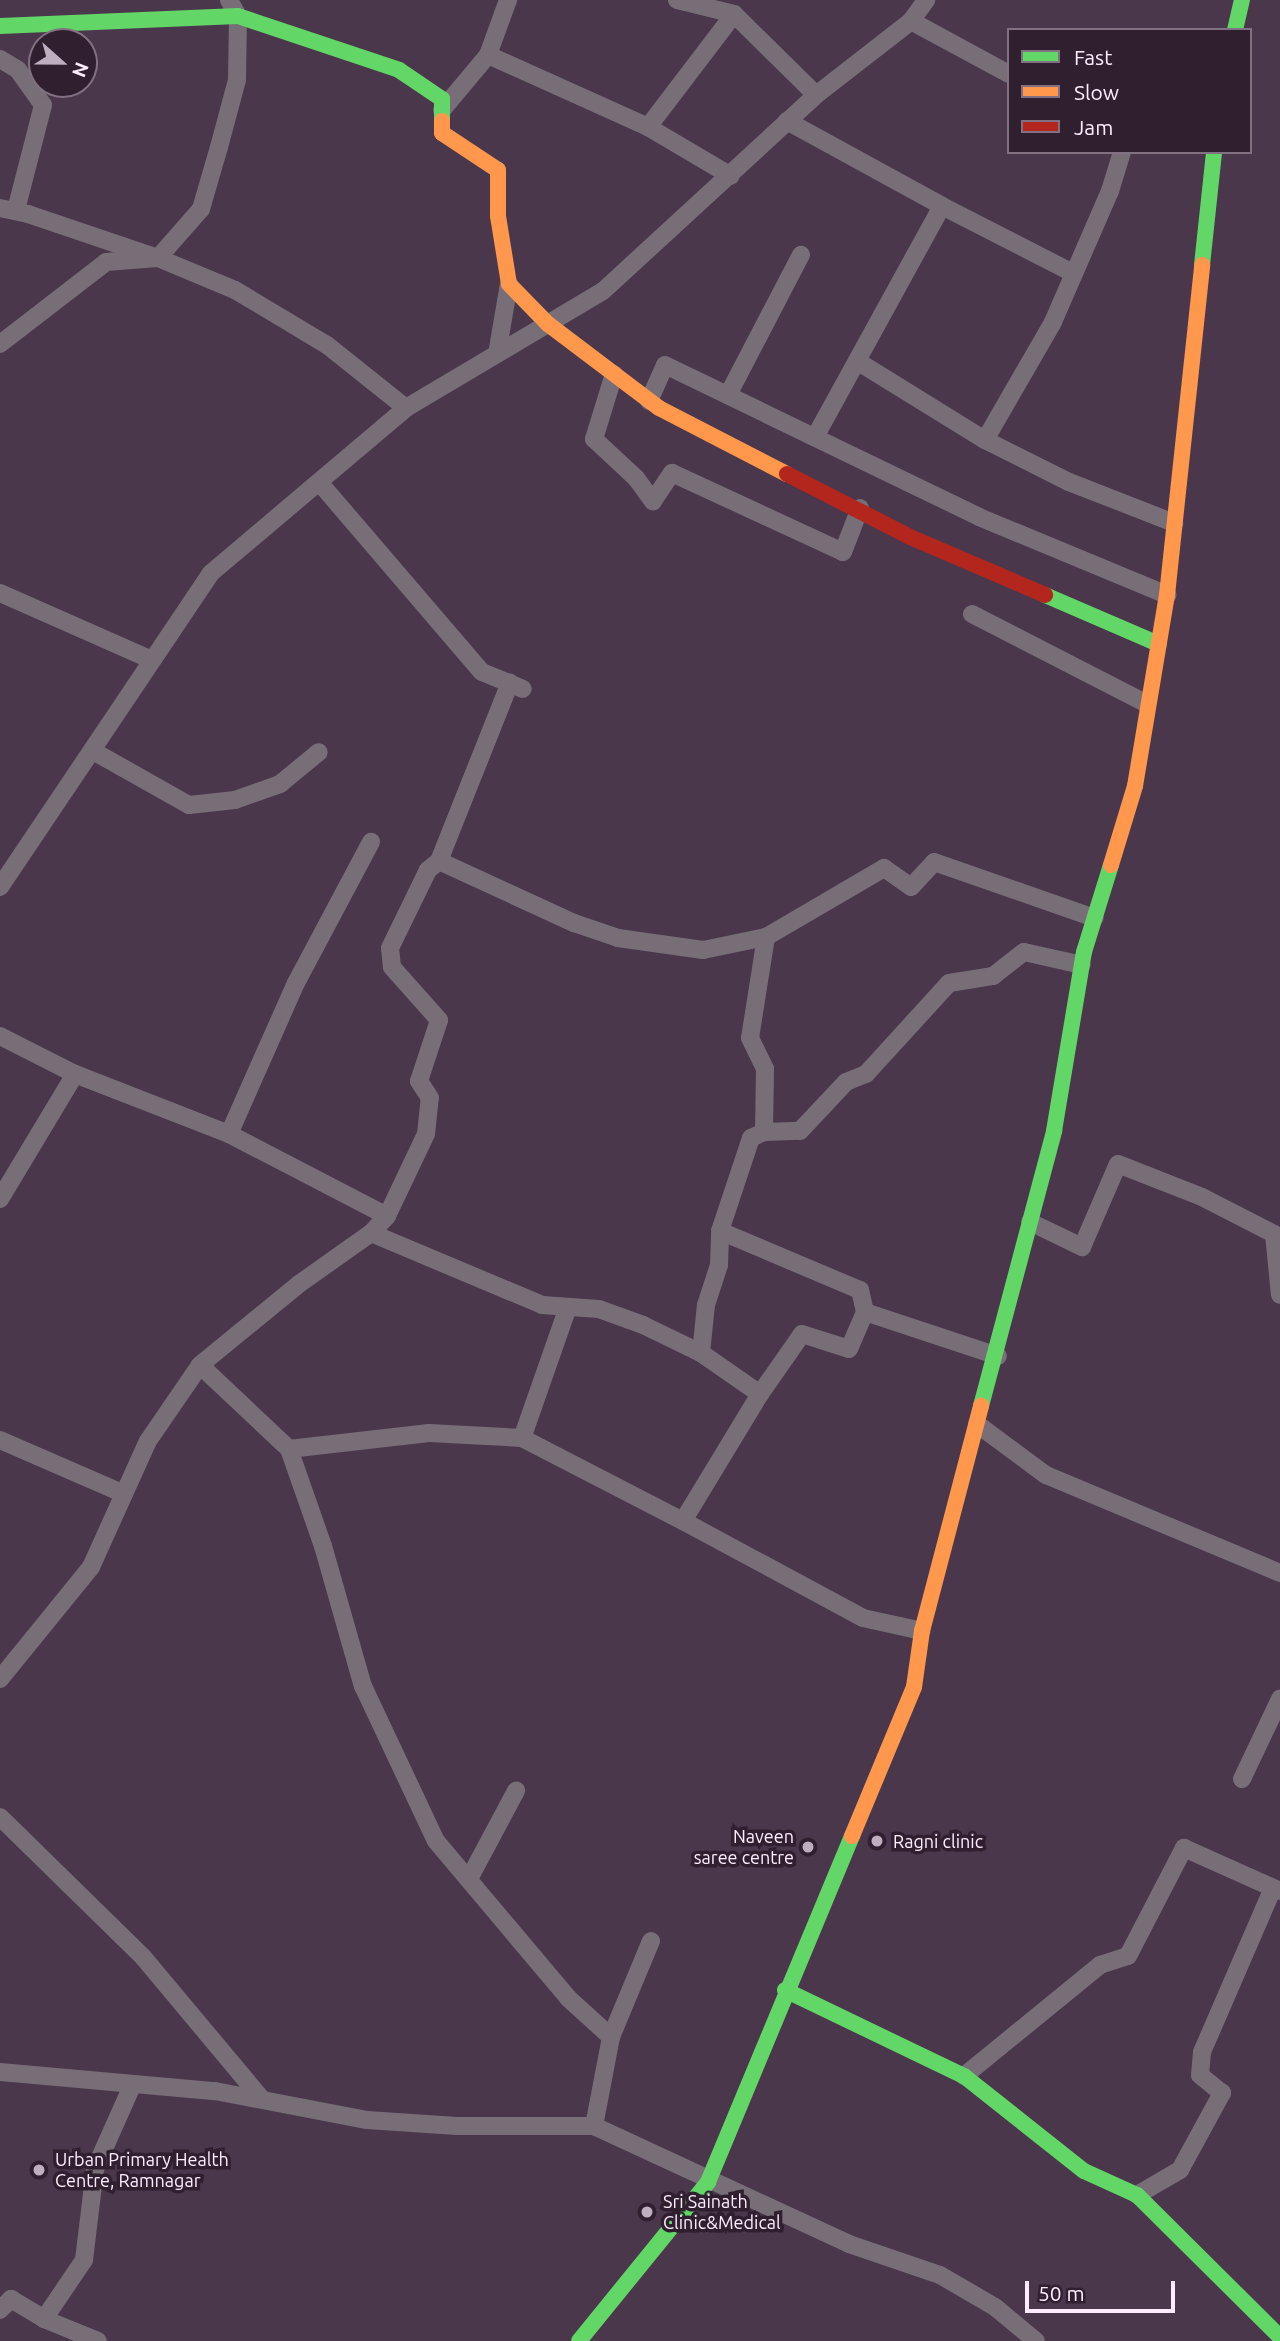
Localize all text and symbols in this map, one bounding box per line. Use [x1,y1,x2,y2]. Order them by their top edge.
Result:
north arrow [28,28,98,98]
legend [1007,28,1252,154]
text: Fast [1074,45,1112,69]
text: N [68,59,94,80]
text: Slow [1074,80,1119,104]
text: Jam [1074,115,1113,139]
place label: Naveen saree centre [694,1826,794,1868]
place label: Ragni clinic [893,1830,983,1852]
marker: Ragni clinic [867,1831,887,1851]
marker: Naveen saree centre [800,1839,816,1855]
place label: Urban Primary Health Centre, Ramnagar [55,2149,229,2192]
marker: Urban Primary Health Centre, Ramnagar [29,2160,49,2180]
place label: Sri Sainath Clinic&Medical [663,2191,781,2234]
marker: Sri Sainath Clinic&Medical [637,2202,657,2222]
scale bar [1028,2268,1178,2312]
text: 50 m [1038,2281,1085,2305]

